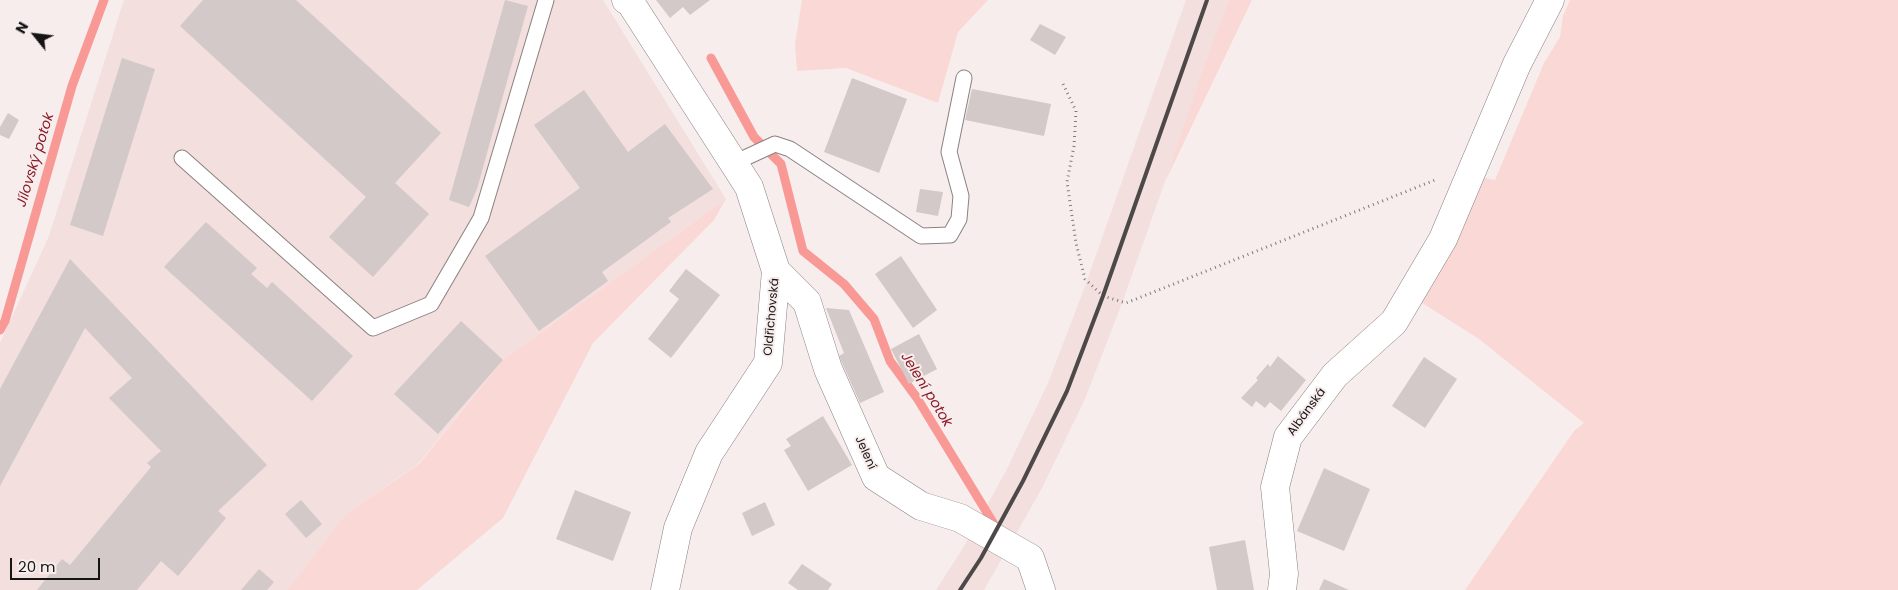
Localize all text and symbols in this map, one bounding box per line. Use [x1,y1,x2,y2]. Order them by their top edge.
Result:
north arrow [10,10,60,60]
text: N [11,18,33,37]
water label: Jílovský potok [14,111,58,209]
street label: Oldřichovská [761,278,783,356]
water label: Jelení potok [896,350,956,430]
street label: Albánská [1285,385,1329,439]
street label: Jelení [851,434,879,472]
scale bar [12,548,102,580]
text: 20 m [18,556,56,577]

